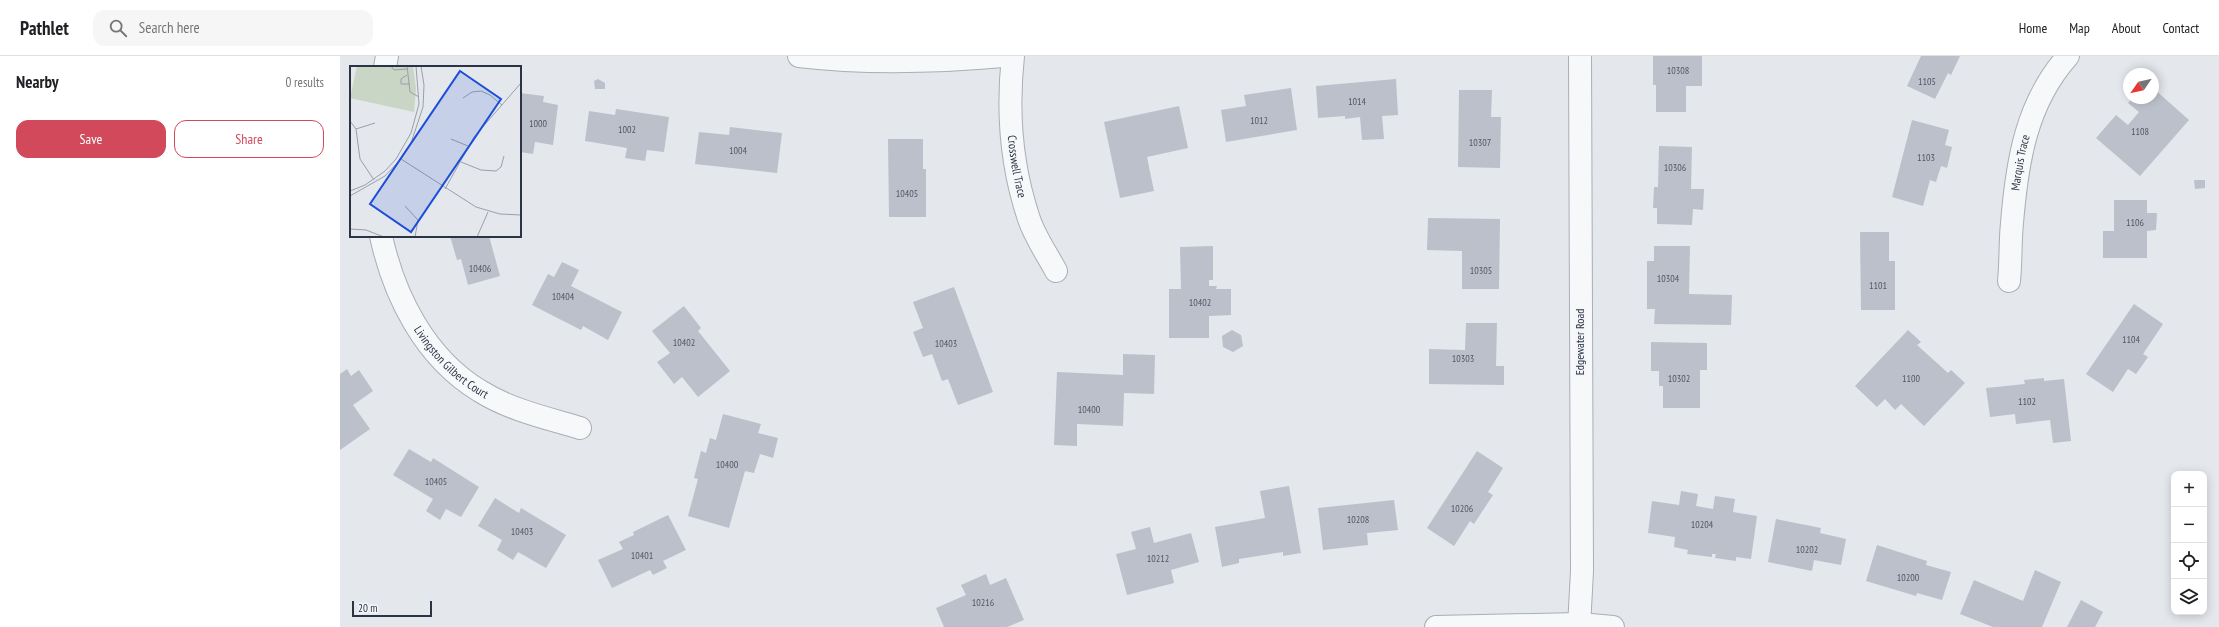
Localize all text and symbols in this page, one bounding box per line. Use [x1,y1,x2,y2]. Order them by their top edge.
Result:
search box [93,10,373,46]
text: Pathlet [20,16,69,40]
icon: search [107,17,129,39]
text: Search here [139,18,200,37]
text: Home [2019,19,2047,37]
text: Map [2069,19,2090,37]
text: About [2112,19,2141,37]
text: Contact [2163,19,2199,37]
house number: 10308 [1667,64,1689,77]
inset map [350,66,521,237]
north arrow [2123,68,2159,104]
text: Nearby [16,71,59,93]
text: 0 results [285,74,324,91]
house number: 1105 [1918,75,1936,88]
house number: 1014 [1348,95,1367,108]
house number: 1012 [1250,114,1268,127]
house number: 1000 [529,117,548,130]
button: Save [16,120,166,158]
button: Share [174,120,324,158]
house number: 1002 [618,123,636,136]
house number: 1108 [2131,125,2149,138]
street label: Marquis Trace [2007,133,2033,191]
street label: Crosswell Trace [1005,135,1030,199]
house number: 10307 [1469,136,1491,149]
house number: 1004 [729,144,748,157]
house number: 1103 [1917,151,1935,164]
house number: 10306 [1664,161,1687,174]
house number: 10405 [896,187,918,200]
house number: 1106 [2126,216,2145,229]
house number: 10406 [469,262,492,275]
house number: 10305 [1470,264,1492,277]
house number: 10304 [1657,272,1680,285]
house number: 1101 [1869,279,1887,292]
house number: 10404 [552,290,575,303]
house number: 10402 [1189,296,1211,309]
street label: Edgewater Road [1572,309,1587,375]
street label: Livingston Gilbert Court [411,323,492,402]
house number: 1104 [2122,333,2141,346]
house number: 10402 [673,336,695,349]
house number: 10403 [935,337,957,350]
house number: 10303 [1452,352,1474,365]
house number: 10302 [1668,372,1690,385]
house number: 1100 [1902,372,1921,385]
house number: 1102 [2018,395,2036,408]
house number: 10400 [1078,403,1101,416]
house number: 10400 [716,458,739,471]
map controls [2171,471,2207,615]
button: + [2171,471,2207,507]
house number: 10405 [425,475,447,488]
house number: 10206 [1451,502,1474,515]
button: − [2171,507,2207,543]
house number: 10208 [1347,513,1369,526]
house number: 10204 [1691,518,1714,531]
house number: 10403 [511,525,533,538]
house number: 10202 [1796,543,1818,556]
button: locate [2171,543,2207,579]
house number: 10401 [631,549,653,562]
house number: 10212 [1147,552,1169,565]
house number: 10200 [1897,571,1920,584]
button: layers [2171,579,2207,615]
house number: 10216 [972,596,995,609]
scale bar [352,599,432,618]
text: 20 m [358,601,377,615]

